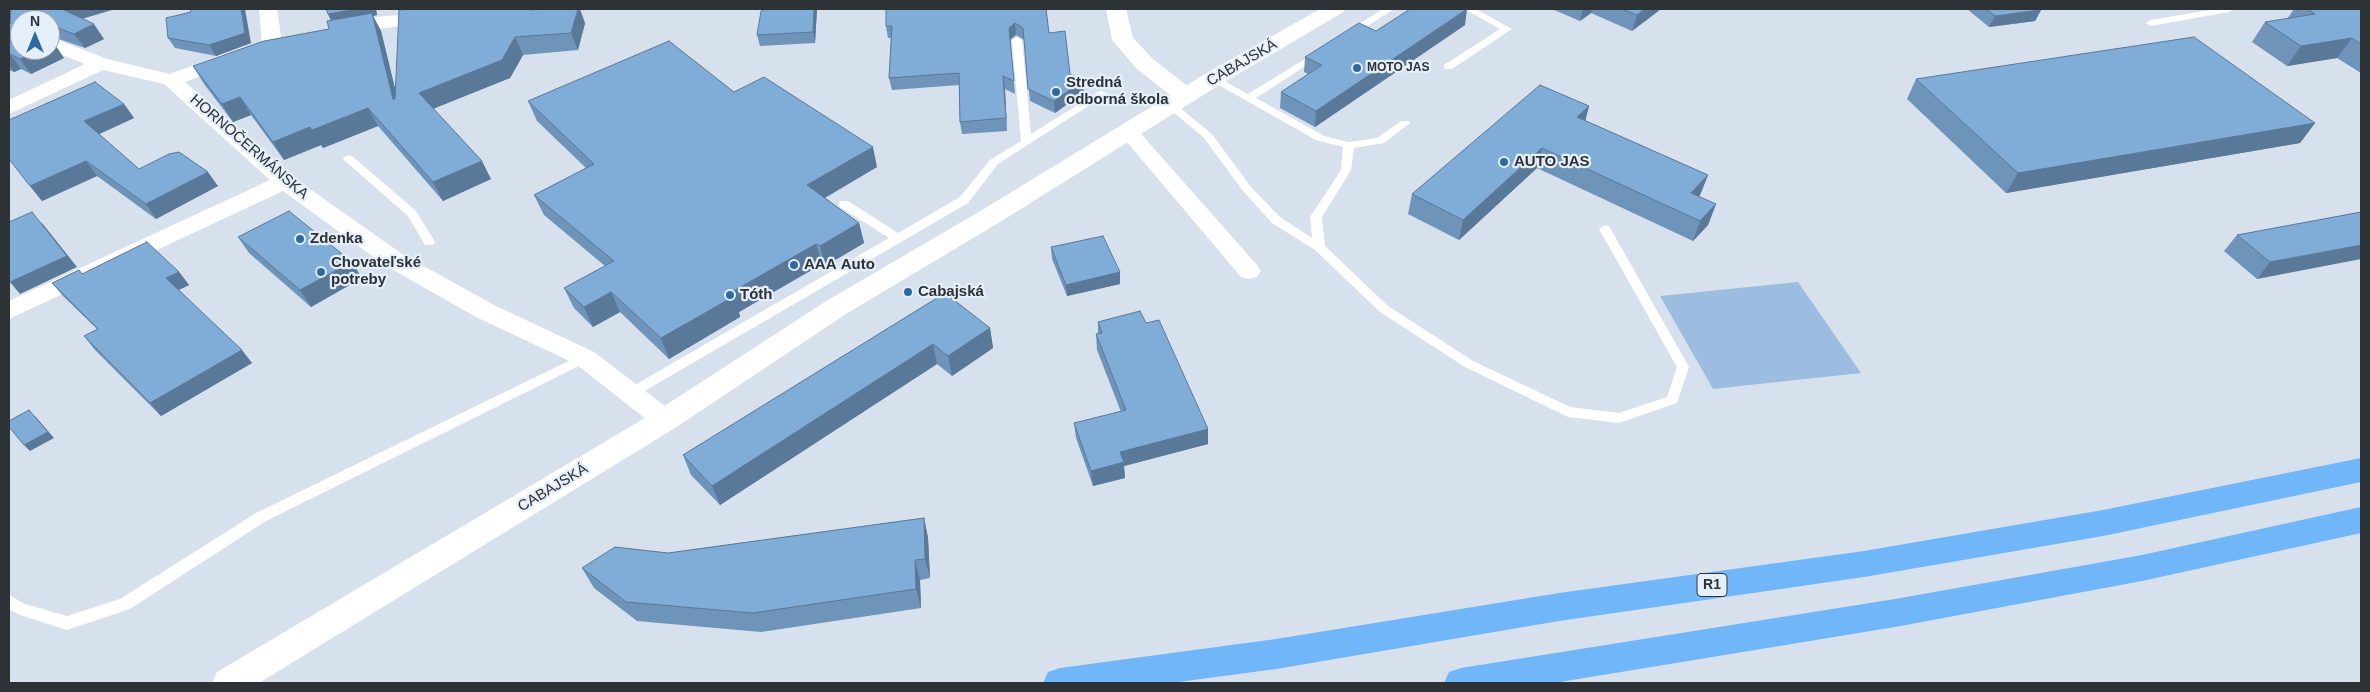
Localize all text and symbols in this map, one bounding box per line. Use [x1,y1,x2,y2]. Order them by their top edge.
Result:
north arrow [10,10,60,60]
text: N [30,13,40,29]
street label: CABAJSKÁ [1204,36,1280,90]
place label: MOTO JAS [1367,61,1429,75]
marker: MOTO JAS [1351,62,1363,74]
place label: Stredná odborná škola [1066,74,1169,109]
marker: Stredná odborná škola [1050,86,1062,98]
street label: HORNOČERMÁNSKA [186,91,312,203]
place label: AUTO JAS [1514,153,1590,171]
marker: AUTO JAS [1498,156,1510,168]
place label: Zdenka [310,230,363,248]
marker: Zdenka [294,233,306,245]
place label: Chovateľské potreby [331,254,421,289]
place label: AAA Auto [804,256,875,274]
marker: AAA Auto [788,259,800,271]
marker: Chovateľské potreby [315,266,327,278]
place label: Cabajská [918,283,984,301]
place label: Tóth [740,286,772,304]
marker: Cabajská [902,286,914,298]
marker: Tóth [724,289,736,301]
street label: CABAJSKÁ [515,460,591,516]
road number: R1 [1697,574,1727,596]

